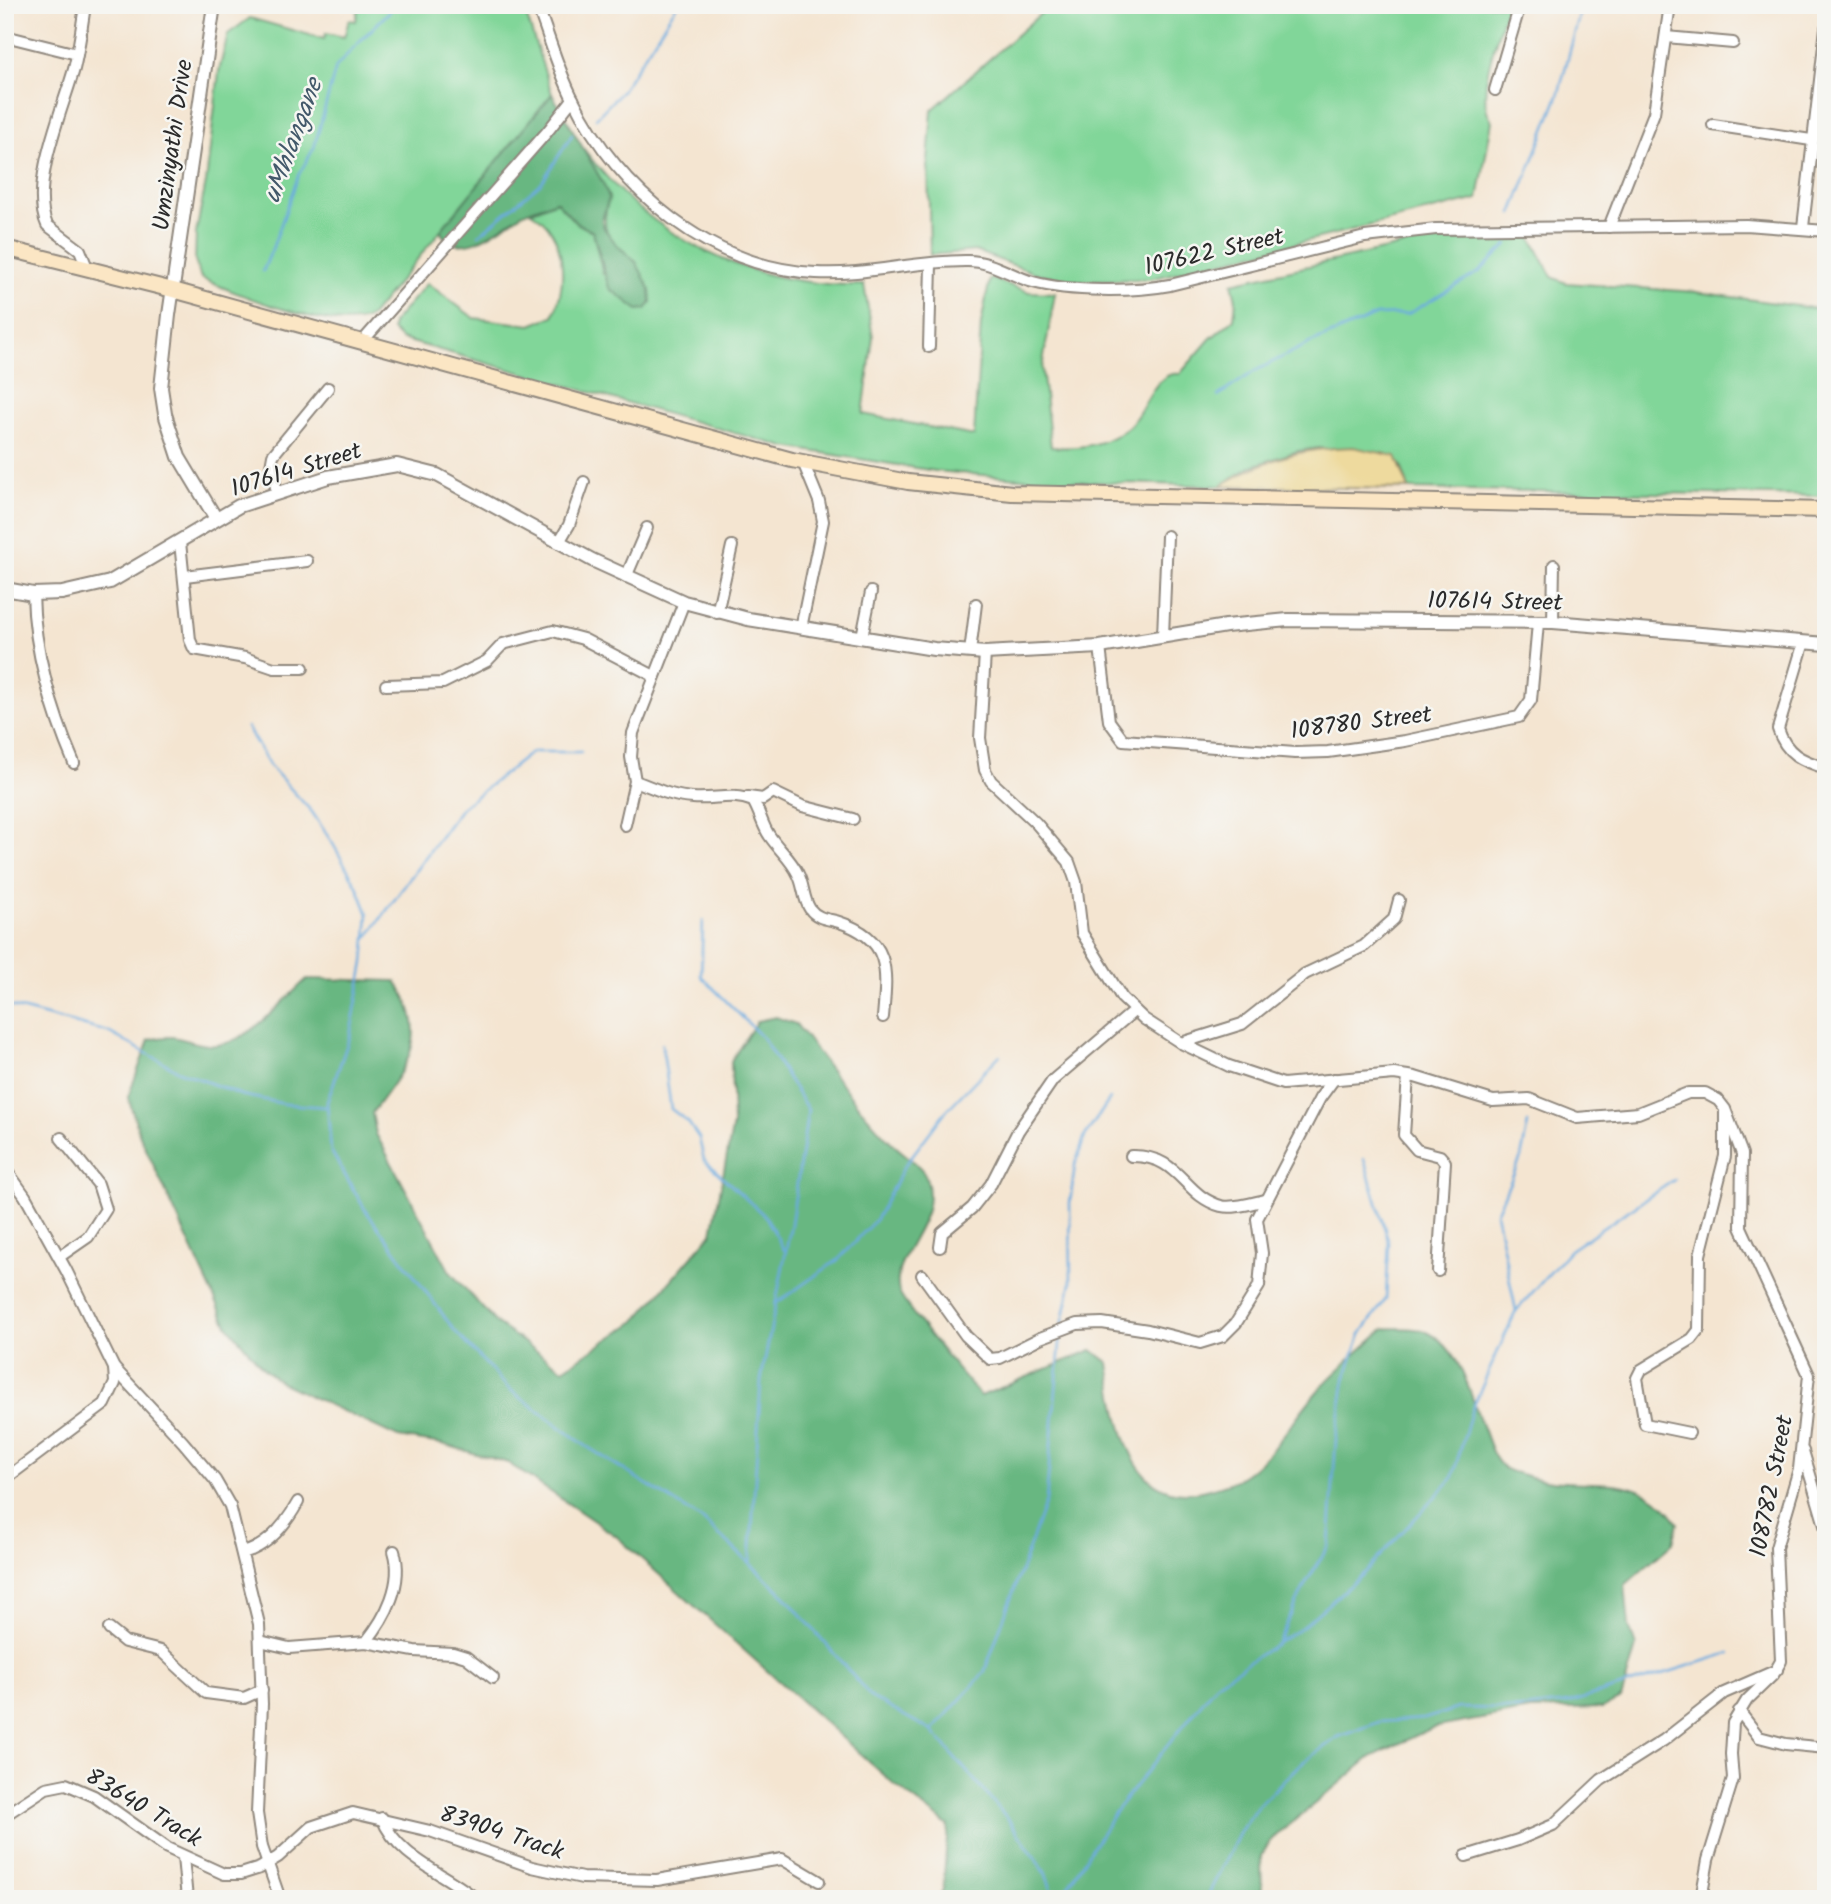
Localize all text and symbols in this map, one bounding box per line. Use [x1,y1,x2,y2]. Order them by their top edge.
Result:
street label: Umzinyathi Drive [142,57,205,233]
water label: uMhlangane [252,71,337,209]
street label: 107622 Street [1141,217,1289,287]
street label: 107614 Street [226,432,367,509]
street label: 107614 Street [1427,582,1564,623]
street label: 108780 Street [1288,695,1435,751]
street label: 108782 Street [1740,1411,1805,1561]
street label: 83640 Track [77,1758,210,1859]
street label: 83904 Track [434,1795,569,1872]

